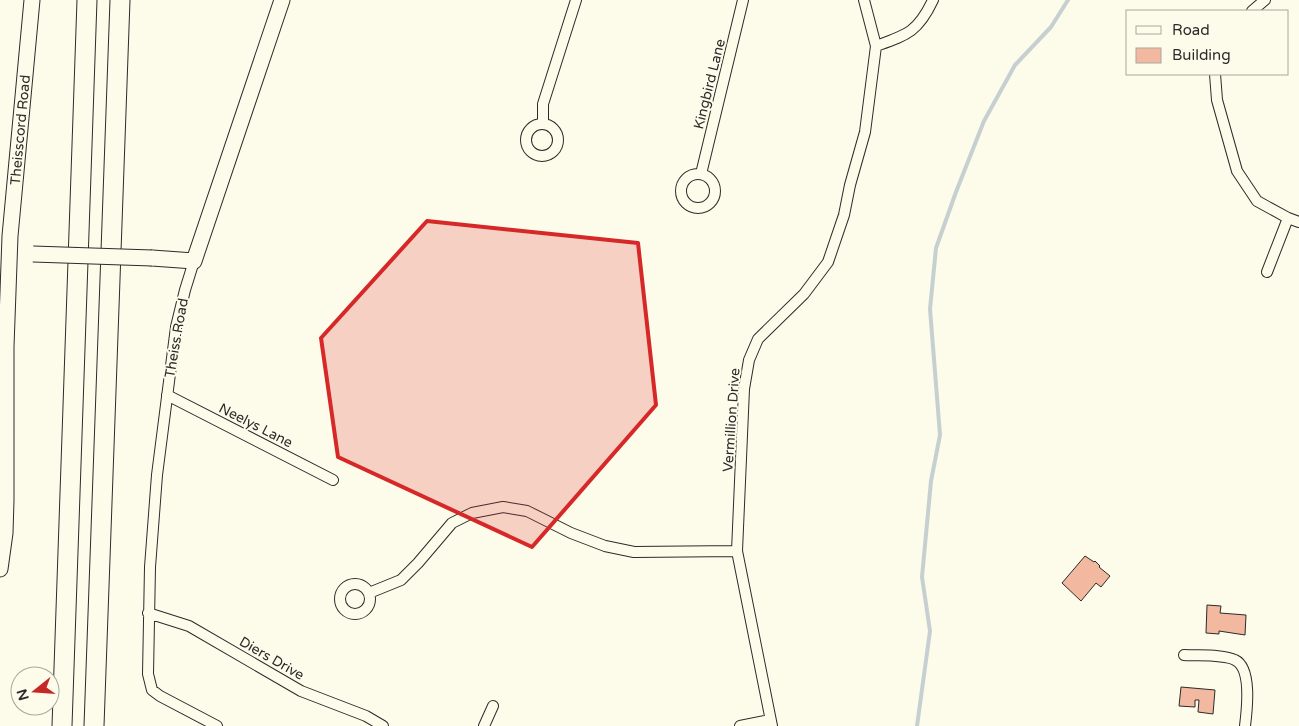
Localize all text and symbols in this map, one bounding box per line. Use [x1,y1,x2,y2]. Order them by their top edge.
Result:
legend [1126,10,1289,75]
text: Road [1172,21,1210,39]
street label: Kingbird Lane [690,37,729,131]
text: Building [1172,46,1231,64]
street label: Theisscord Road [7,74,34,186]
street label: Theiss Road [161,297,192,379]
street label: Vermillion Drive [719,367,744,473]
street label: Neelys Lane [216,400,296,451]
street label: Diers Drive [236,633,307,684]
north arrow [10,666,60,716]
text: N [13,687,33,703]

